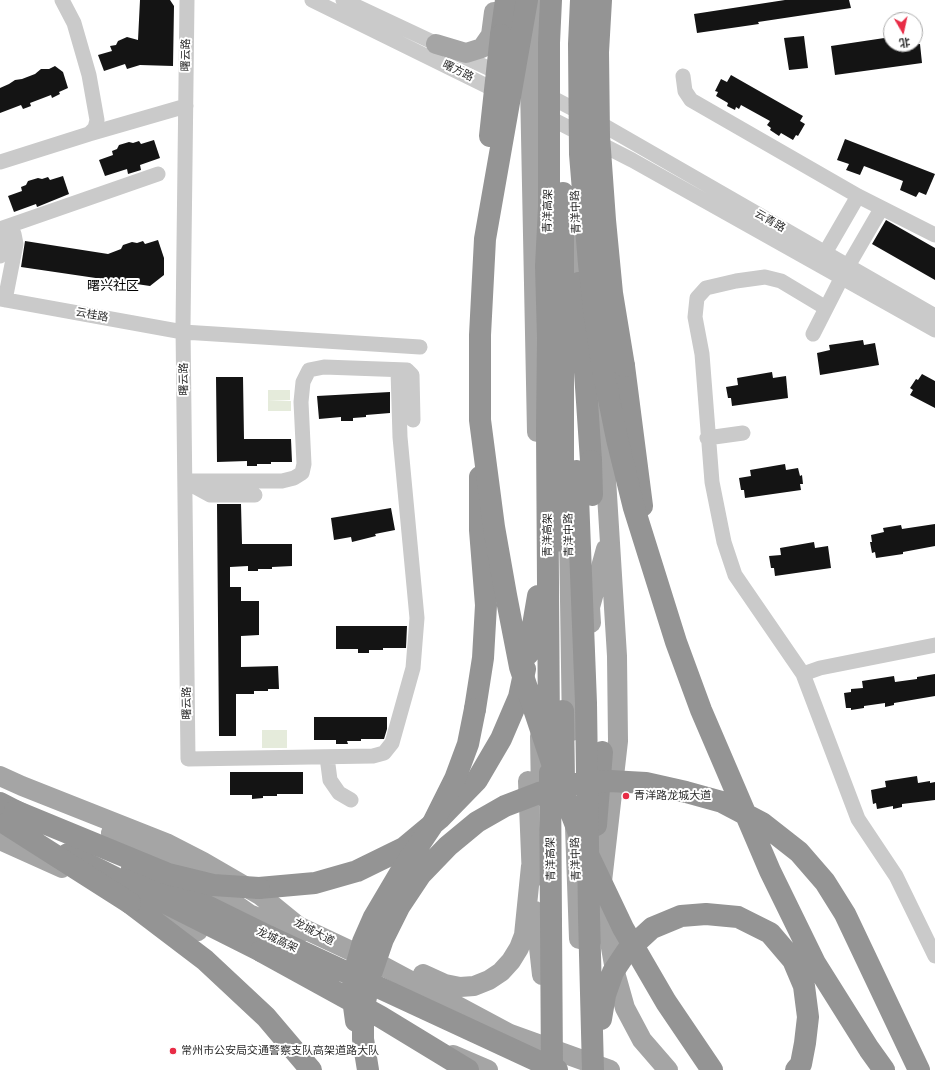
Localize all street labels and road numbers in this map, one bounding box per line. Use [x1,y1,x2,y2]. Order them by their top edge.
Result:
street label: 曙云路 [179,38,193,72]
street label: 曙方路 [440,58,476,84]
street label: 青洋高架 [541,189,555,233]
street label: 青洋中路 [569,190,583,234]
street label: 云青路 [752,207,788,235]
street label: 云桂路 [75,306,109,324]
street label: 曙云路 [177,362,191,396]
street label: 青洋高架 [541,513,555,557]
street label: 青洋中路 [562,513,576,557]
street label: 曙云路 [180,686,194,720]
street label: 青洋高架 [544,837,558,881]
street label: 青洋中路 [569,837,583,881]
street label: 龙城大道 [291,916,337,948]
street label: 龙城高架 [254,925,300,955]

